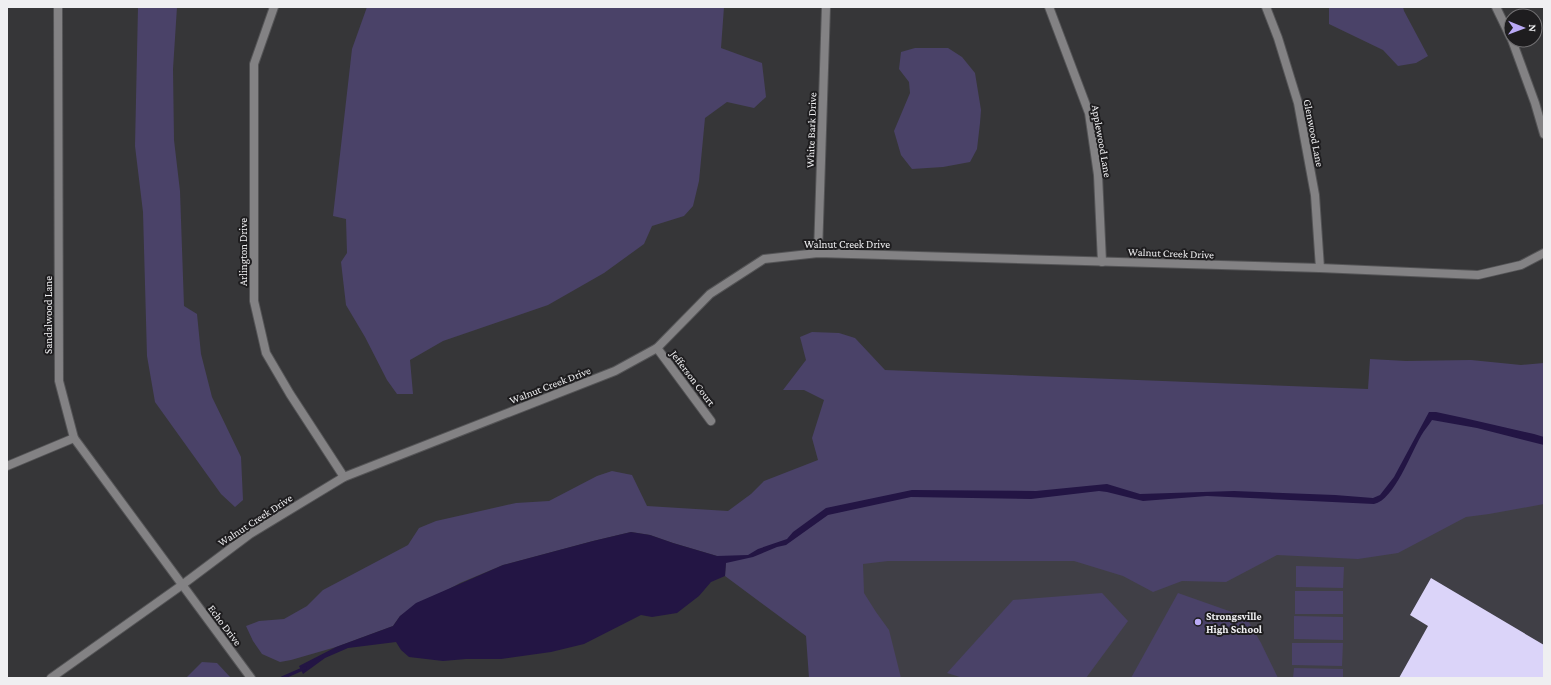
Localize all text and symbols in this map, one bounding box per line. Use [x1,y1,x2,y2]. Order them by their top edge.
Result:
north arrow [1503,8,1543,48]
text: N [1527,24,1539,33]
street label: White Bark Drive [804,92,818,168]
street label: Glenwood Lane [1302,98,1326,168]
street label: Applewood Lane [1089,104,1114,179]
street label: Arlington Drive [237,218,250,286]
street label: Walnut Creek Drive [804,238,890,250]
street label: Walnut Creek Drive [1128,246,1214,261]
street label: Sandalwood Lane [42,276,54,354]
street label: Jefferson Court [667,347,718,409]
street label: Walnut Creek Drive [508,364,592,406]
street label: Walnut Creek Drive [216,491,295,548]
street label: Echo Drive [206,602,244,648]
place label: Strongsville High School [1206,610,1263,635]
marker: Strongsville High School [1193,617,1203,627]

